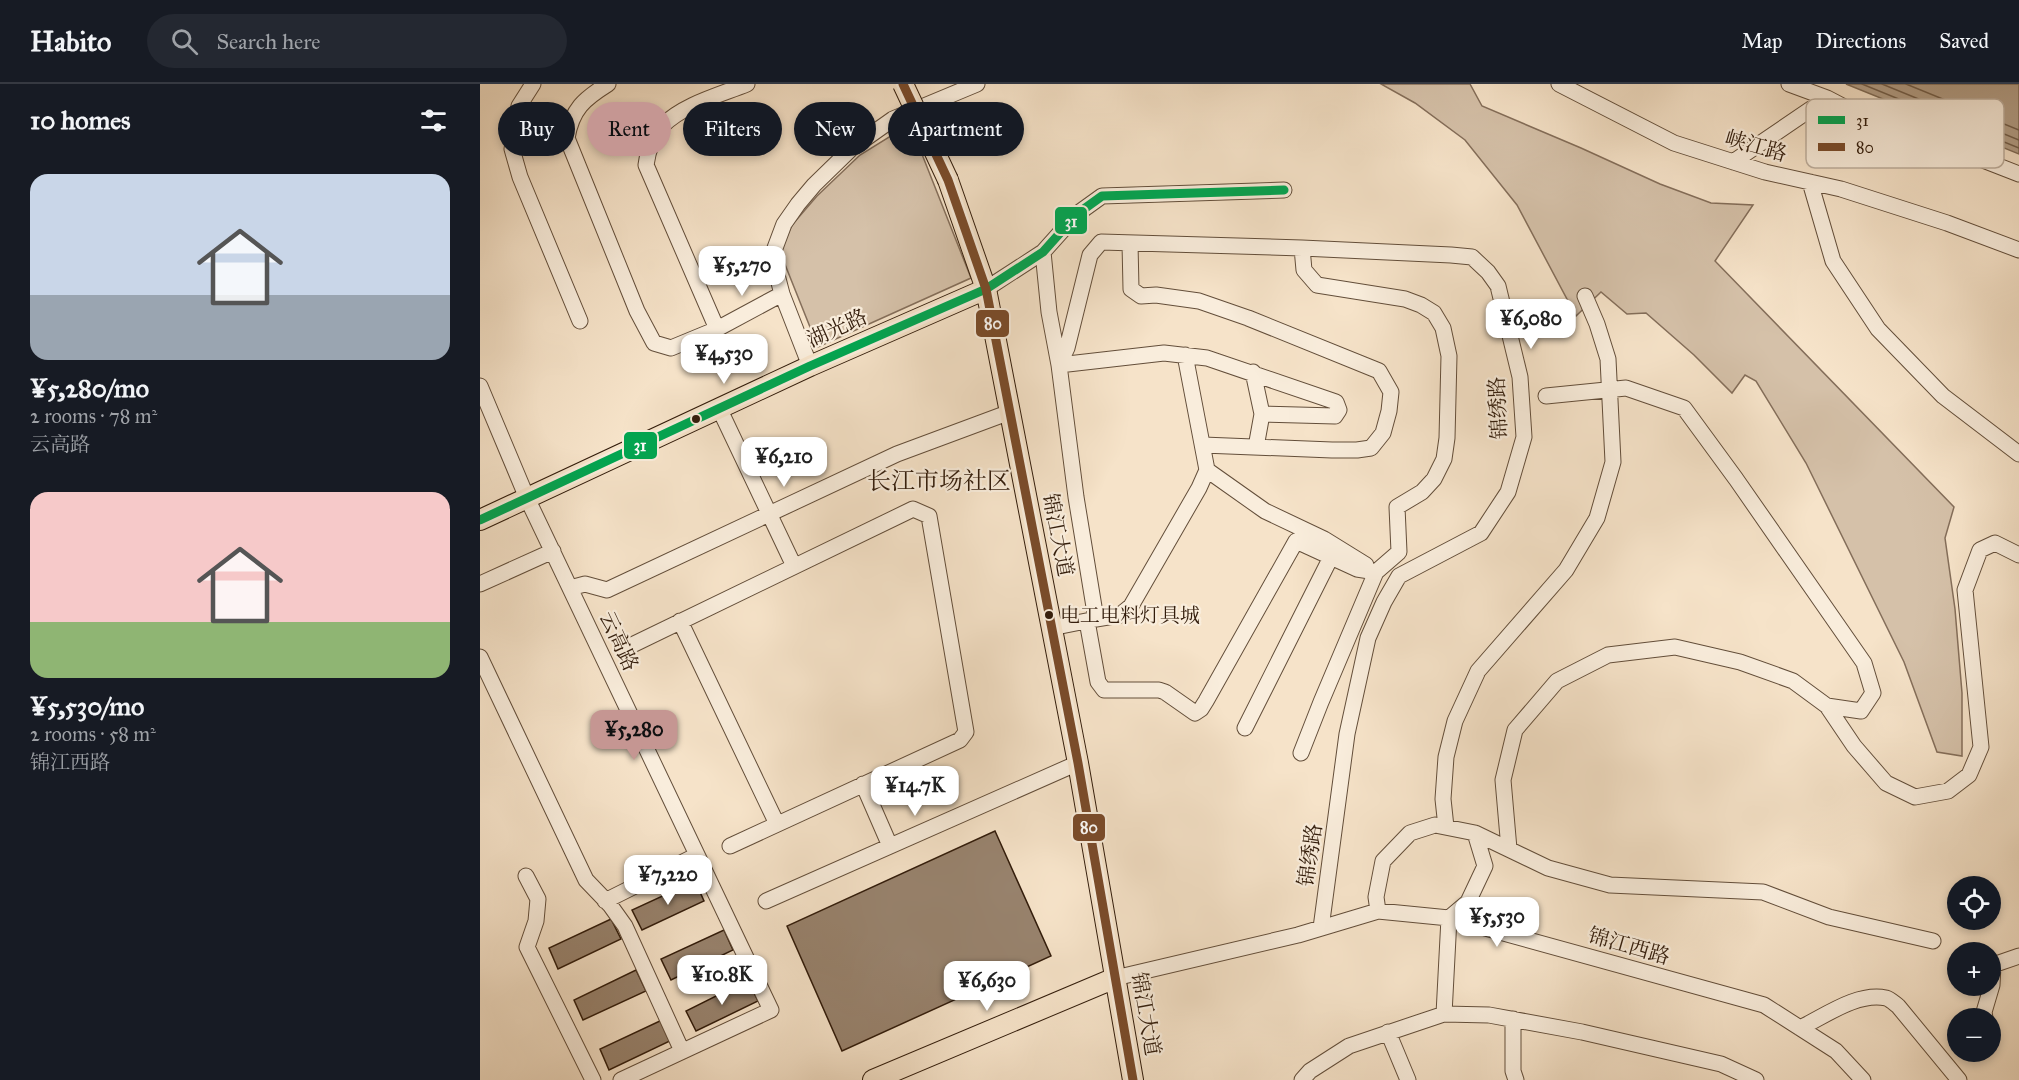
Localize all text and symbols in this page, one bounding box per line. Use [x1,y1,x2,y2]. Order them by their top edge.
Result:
search box [147,14,567,68]
text: Habito [30,24,111,59]
icon: search [168,25,201,58]
text: Search here [216,28,320,55]
text: Map [1742,28,1783,54]
text: Directions [1816,28,1906,54]
text: Saved [1939,28,1989,54]
legend [1806,99,2004,168]
chip: Buy [498,102,575,156]
chip: Rent [587,102,671,156]
chip: Filters [683,102,782,156]
chip: New [794,102,876,156]
chip: Apartment [888,102,1024,156]
text: 10 homes [30,104,131,136]
icon: filters [417,104,450,137]
text: 31 [1856,111,1869,130]
street label: 峡江路 [1722,125,1790,167]
text: 80 [1856,138,1874,157]
line badge: 31 [1054,206,1088,235]
text: 31 [1065,212,1078,232]
icon: home [186,213,294,321]
pin: ¥5,270 [693,246,791,297]
text: ¥5,270 [713,253,771,277]
pin: ¥6,080 [1482,299,1580,350]
street label: 湖光路 [803,303,871,353]
text: ¥6,080 [1500,306,1562,330]
line badge: 80 [975,309,1010,338]
text: 80 [984,314,1002,333]
pin: ¥4,530 [675,334,773,385]
text: ¥4,530 [695,341,753,365]
text: ¥5,280/mo [30,372,149,404]
street label: 锦绣路 [1483,376,1513,440]
text: 2 rooms · 78 m² [30,404,157,428]
unlabelled marker [690,413,702,425]
line badge: 31 [623,431,658,460]
text: 云高路 [30,432,90,456]
text: 31 [634,436,647,456]
pin: ¥6,210 [735,437,833,488]
text: ¥6,210 [755,444,813,468]
district label: 长江市场社区 [867,466,1011,496]
street label: 锦江大道 [1037,491,1079,579]
icon: home [186,531,294,639]
place label: 电工电料灯具城 [1060,603,1200,627]
street label: 云高路 [594,607,644,675]
marker: 电工电料灯具城 [1043,609,1055,621]
text: ¥5,530/mo [30,690,144,722]
pin: ¥5,280 [585,710,683,761]
text: ¥5,280 [604,717,664,741]
text: 2 rooms · 58 m² [30,722,156,746]
text: 锦江西路 [30,750,110,774]
pin: ¥14.7K [866,766,964,817]
text: ¥14.7K [885,773,945,797]
line badge: 80 [1072,813,1106,842]
text: 80 [1080,818,1098,837]
street label: 锦绣路 [1293,822,1327,888]
pin: ¥7,220 [619,855,717,906]
text: ¥7,220 [638,862,698,886]
map controls [1947,876,2001,1062]
button: locate [1947,876,2001,930]
pin: ¥5,530 [1448,897,1546,948]
text: ¥5,530 [1469,904,1525,928]
street label: 锦江西路 [1585,922,1673,970]
button: + [1947,942,2001,996]
pin: ¥10.8K [673,955,771,1006]
pin: ¥6,630 [938,961,1036,1012]
text: ¥10.8K [691,962,753,986]
text: ¥6,630 [958,968,1016,992]
street label: 锦江大道 [1126,970,1166,1058]
button: − [1947,1008,2001,1062]

